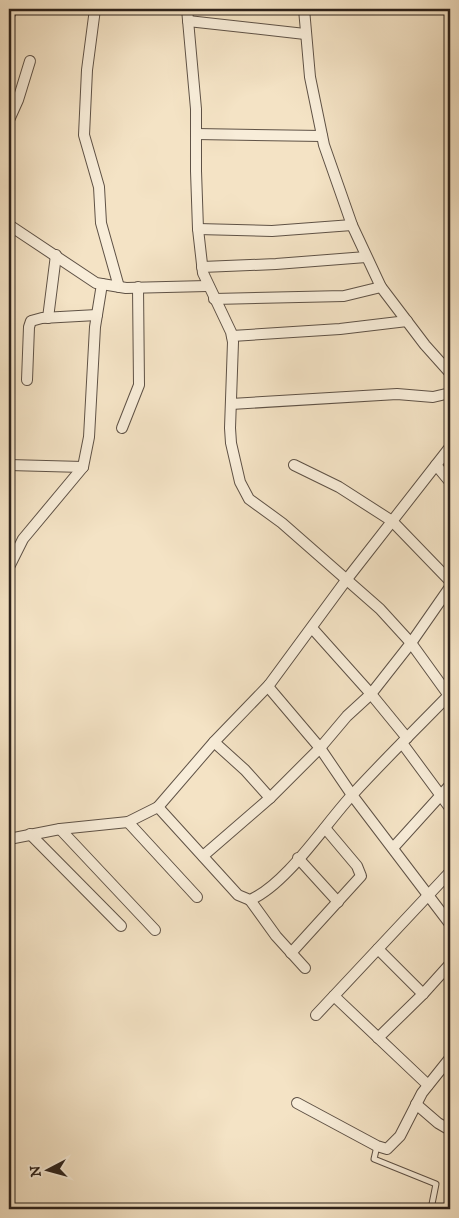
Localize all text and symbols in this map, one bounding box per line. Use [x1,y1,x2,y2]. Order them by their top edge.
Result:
north arrow [22,1146,72,1196]
text: N [26,1164,46,1178]

